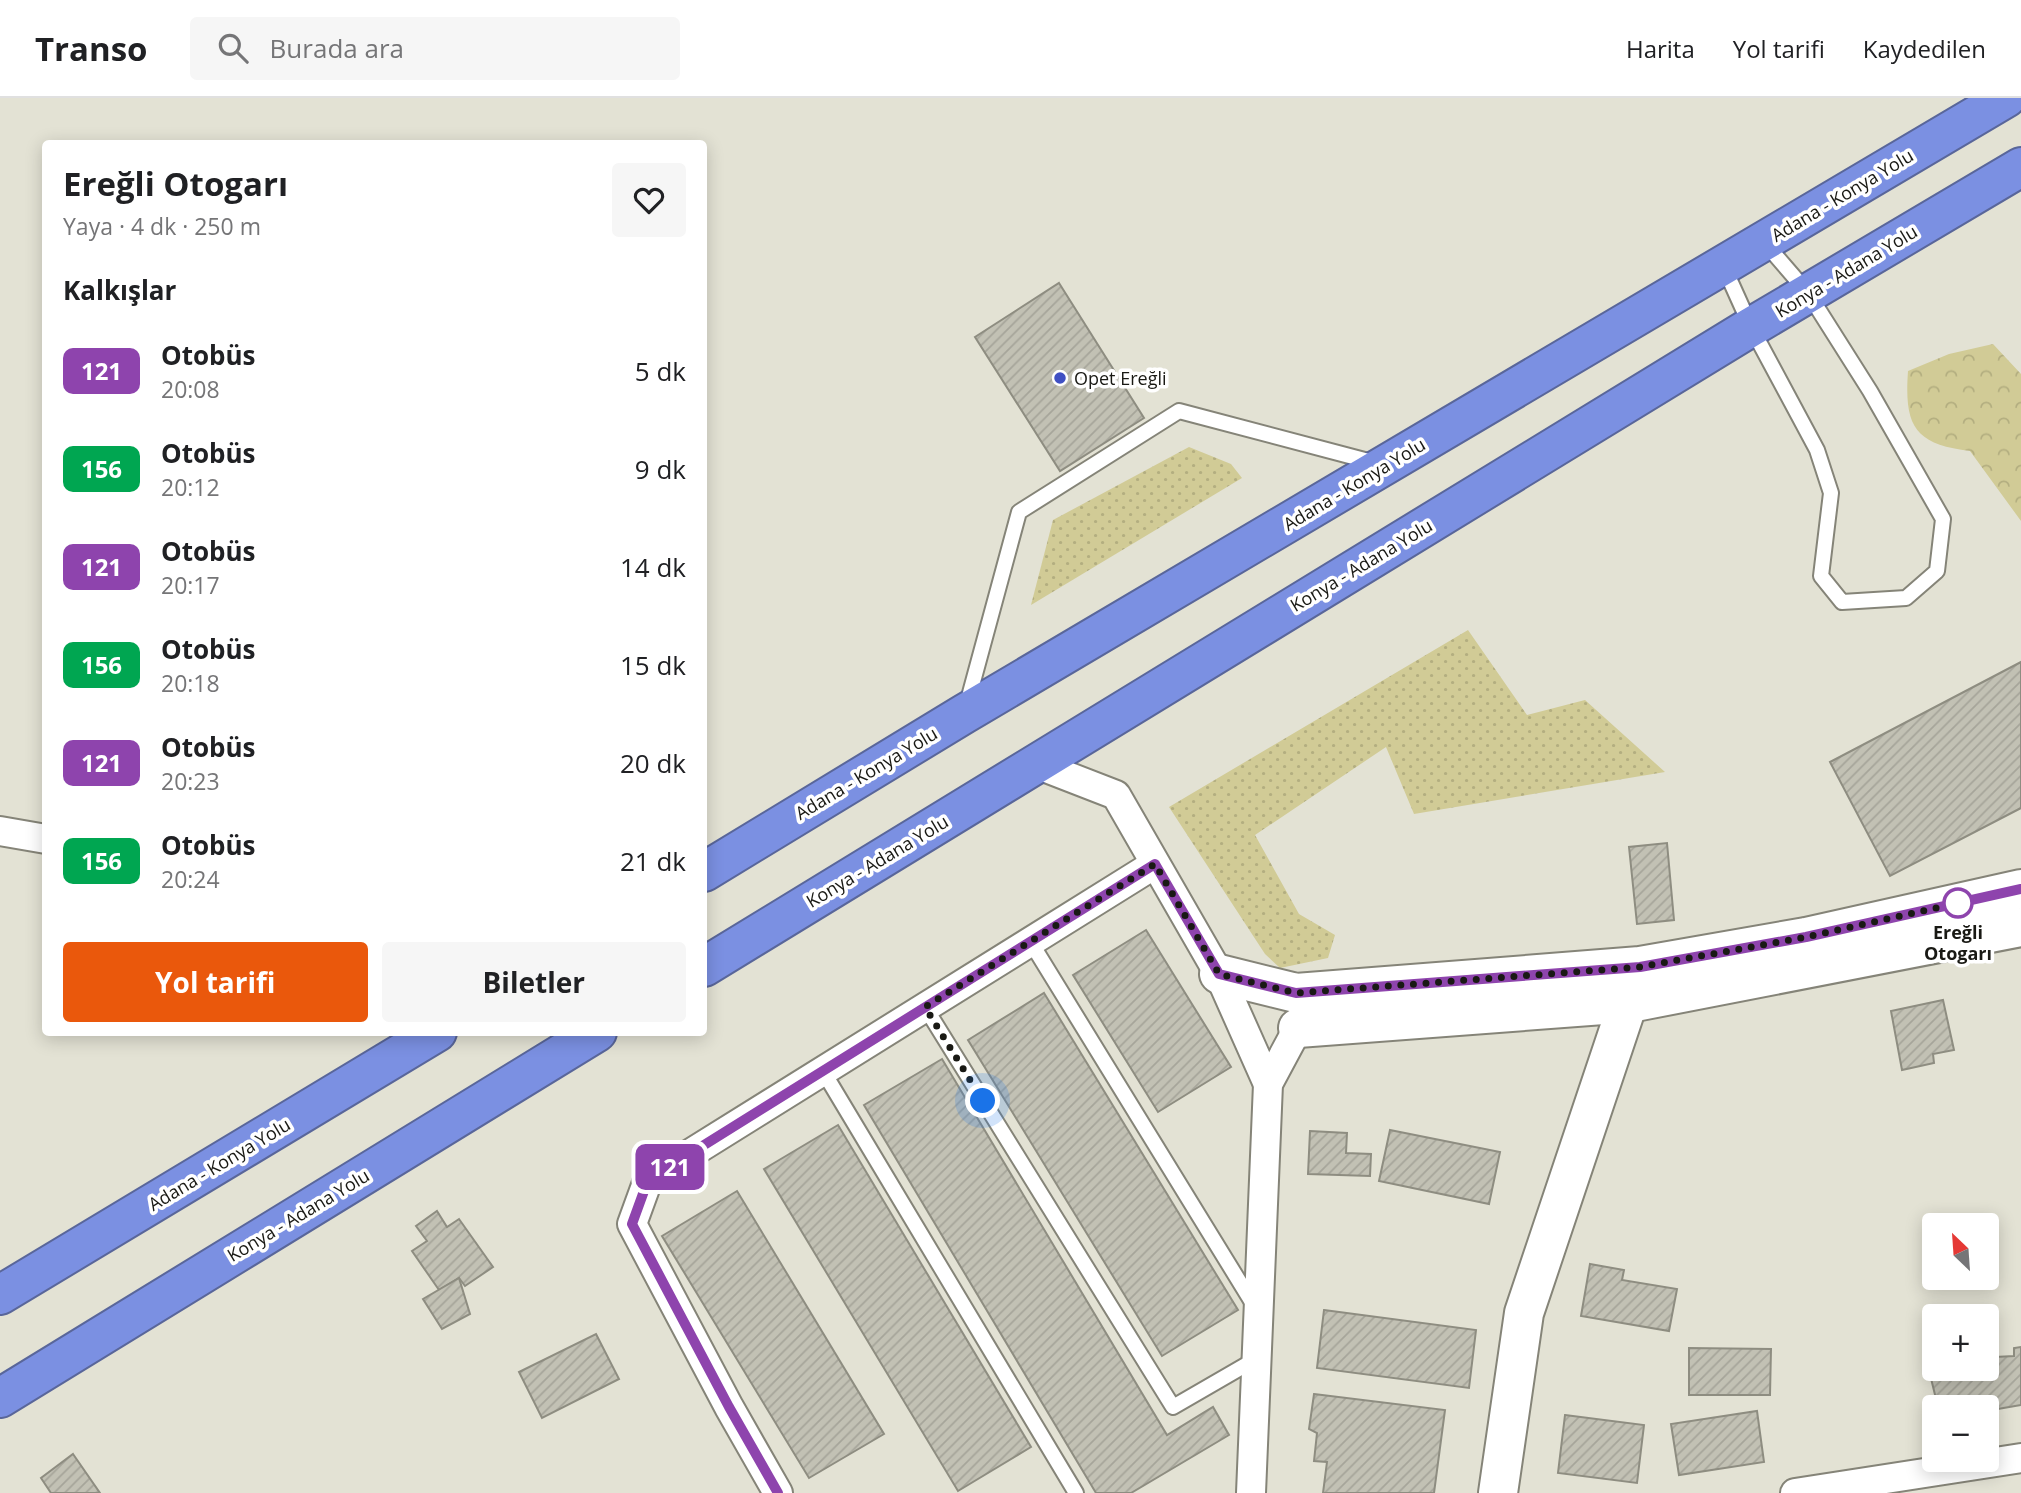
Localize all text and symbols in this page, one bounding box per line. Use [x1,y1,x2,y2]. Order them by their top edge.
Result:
search box [190,17,680,80]
text: Transo [35,26,148,71]
icon: search [214,29,252,67]
text: Burada ara [270,30,404,66]
text: Harita [1626,32,1695,65]
text: Yol tarifi [1733,32,1825,65]
text: Kaydedilen [1863,32,1986,65]
street label: Adana - Konya Yolu [1767,143,1917,247]
text: Ereğli Otogarı [63,161,288,206]
button: heart [612,163,686,237]
text: Yaya · 4 dk · 250 m [63,210,261,242]
street label: Konya - Adana Yolu [1771,219,1921,323]
text: Kalkışlar [63,272,176,308]
text: Otobüs [161,337,256,373]
text: 5 dk [635,353,686,389]
text: 121 [81,354,122,387]
place label: Opet Ereğli [1074,366,1167,390]
marker: Opet Ereğli [1052,370,1068,386]
text: 20:08 [161,373,220,405]
street label: Adana - Konya Yolu [1279,432,1429,536]
text: Otobüs [161,435,256,471]
text: 9 dk [635,451,686,487]
text: 156 [81,452,122,485]
text: 20:12 [161,471,220,503]
street label: Konya - Adana Yolu [1286,513,1436,617]
text: Otobüs [161,533,256,569]
text: 14 dk [620,549,686,585]
text: 121 [81,550,122,583]
text: 20:17 [161,569,220,601]
text: Otobüs [161,631,256,667]
text: 15 dk [620,647,686,683]
text: 156 [81,648,122,681]
text: 20:18 [161,667,220,699]
street label: Adana - Konya Yolu [791,721,941,825]
text: Otobüs [161,729,256,765]
text: 20 dk [620,745,686,781]
text: 121 [81,746,122,779]
text: 20:23 [161,765,220,797]
street label: Konya - Adana Yolu [802,809,952,913]
text: Otobüs [161,827,256,863]
text: 21 dk [620,843,686,879]
text: 156 [81,844,122,877]
text: 20:24 [161,863,220,895]
marker: Ereğli Otogarı [1943,888,1973,918]
place label: Ereğli Otogarı [1924,920,1992,965]
button: Yol tarifi [63,942,368,1022]
button: Biletler [382,942,686,1022]
your location [965,1083,1000,1118]
street label: Adana - Konya Yolu [144,1112,294,1216]
line badge: 121 [630,1144,710,1190]
text: 121 [649,1150,691,1183]
street label: Konya - Adana Yolu [223,1163,373,1267]
north arrow [1922,1213,1998,1290]
map controls [1922,1213,1999,1472]
button: + [1922,1304,1999,1381]
button: − [1922,1395,1999,1472]

